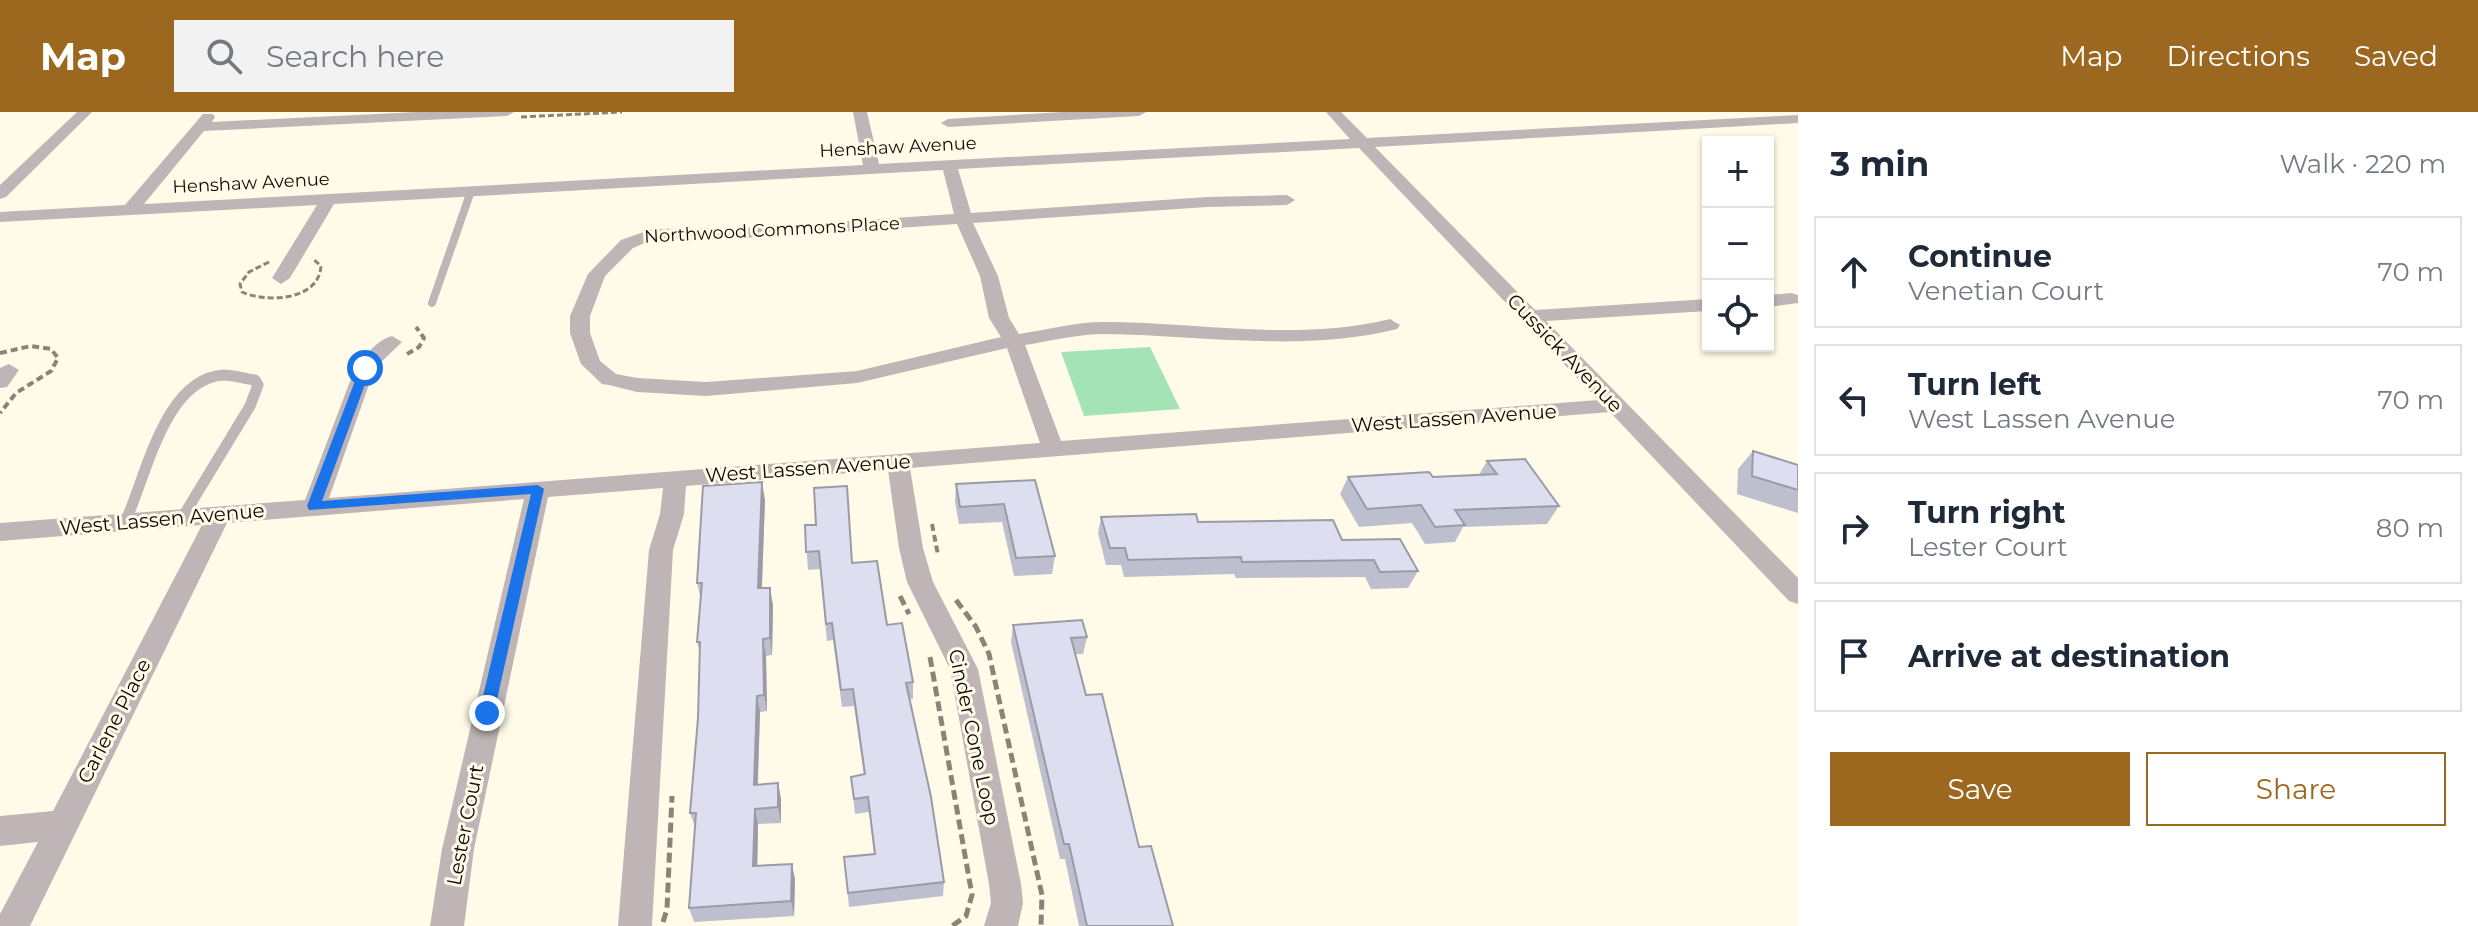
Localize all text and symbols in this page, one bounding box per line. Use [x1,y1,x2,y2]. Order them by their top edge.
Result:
search box [174,20,734,92]
text: Map [40,33,126,80]
icon: search [202,34,246,78]
text: Search here [266,38,444,75]
text: Map [2060,39,2122,73]
text: Directions [2166,39,2310,73]
text: Saved [2354,39,2438,73]
street label: Henshaw Avenue [819,132,977,162]
map controls [1702,136,1774,352]
button: + [1702,136,1774,208]
text: 3 min [1830,143,1929,185]
text: Walk · 220 m [2279,148,2446,180]
street label: Henshaw Avenue [172,168,330,198]
button: − [1702,208,1774,280]
street label: Northwood Commons Place [644,212,900,248]
text: Continue [1908,238,2052,275]
icon: ahead [1832,250,1876,294]
text: 70 m [2378,256,2444,288]
text: Venetian Court [1908,275,2104,307]
button: locate [1702,280,1774,352]
street label: Cussick Avenue [1502,289,1628,417]
route start [347,350,383,386]
text: Turn left [1908,366,2041,403]
icon: left [1832,378,1876,422]
text: 70 m [2378,384,2444,416]
street label: West Lassen Avenue [1351,399,1557,437]
text: West Lassen Avenue [1908,403,2175,435]
street label: West Lassen Avenue [705,449,911,487]
text: Turn right [1908,494,2065,531]
street label: West Lassen Avenue [58,498,266,540]
icon: right [1832,506,1876,550]
text: 80 m [2376,512,2444,544]
text: Lester Court [1908,531,2068,563]
icon: arrive [1832,634,1876,678]
text: Arrive at destination [1908,638,2230,675]
street label: Cinder Cone Loop [944,647,1004,827]
street label: Carlene Place [72,655,156,787]
route end [469,695,505,731]
button: Save [1830,752,2130,826]
button: Share [2146,752,2446,826]
street label: Lester Court [442,762,488,888]

